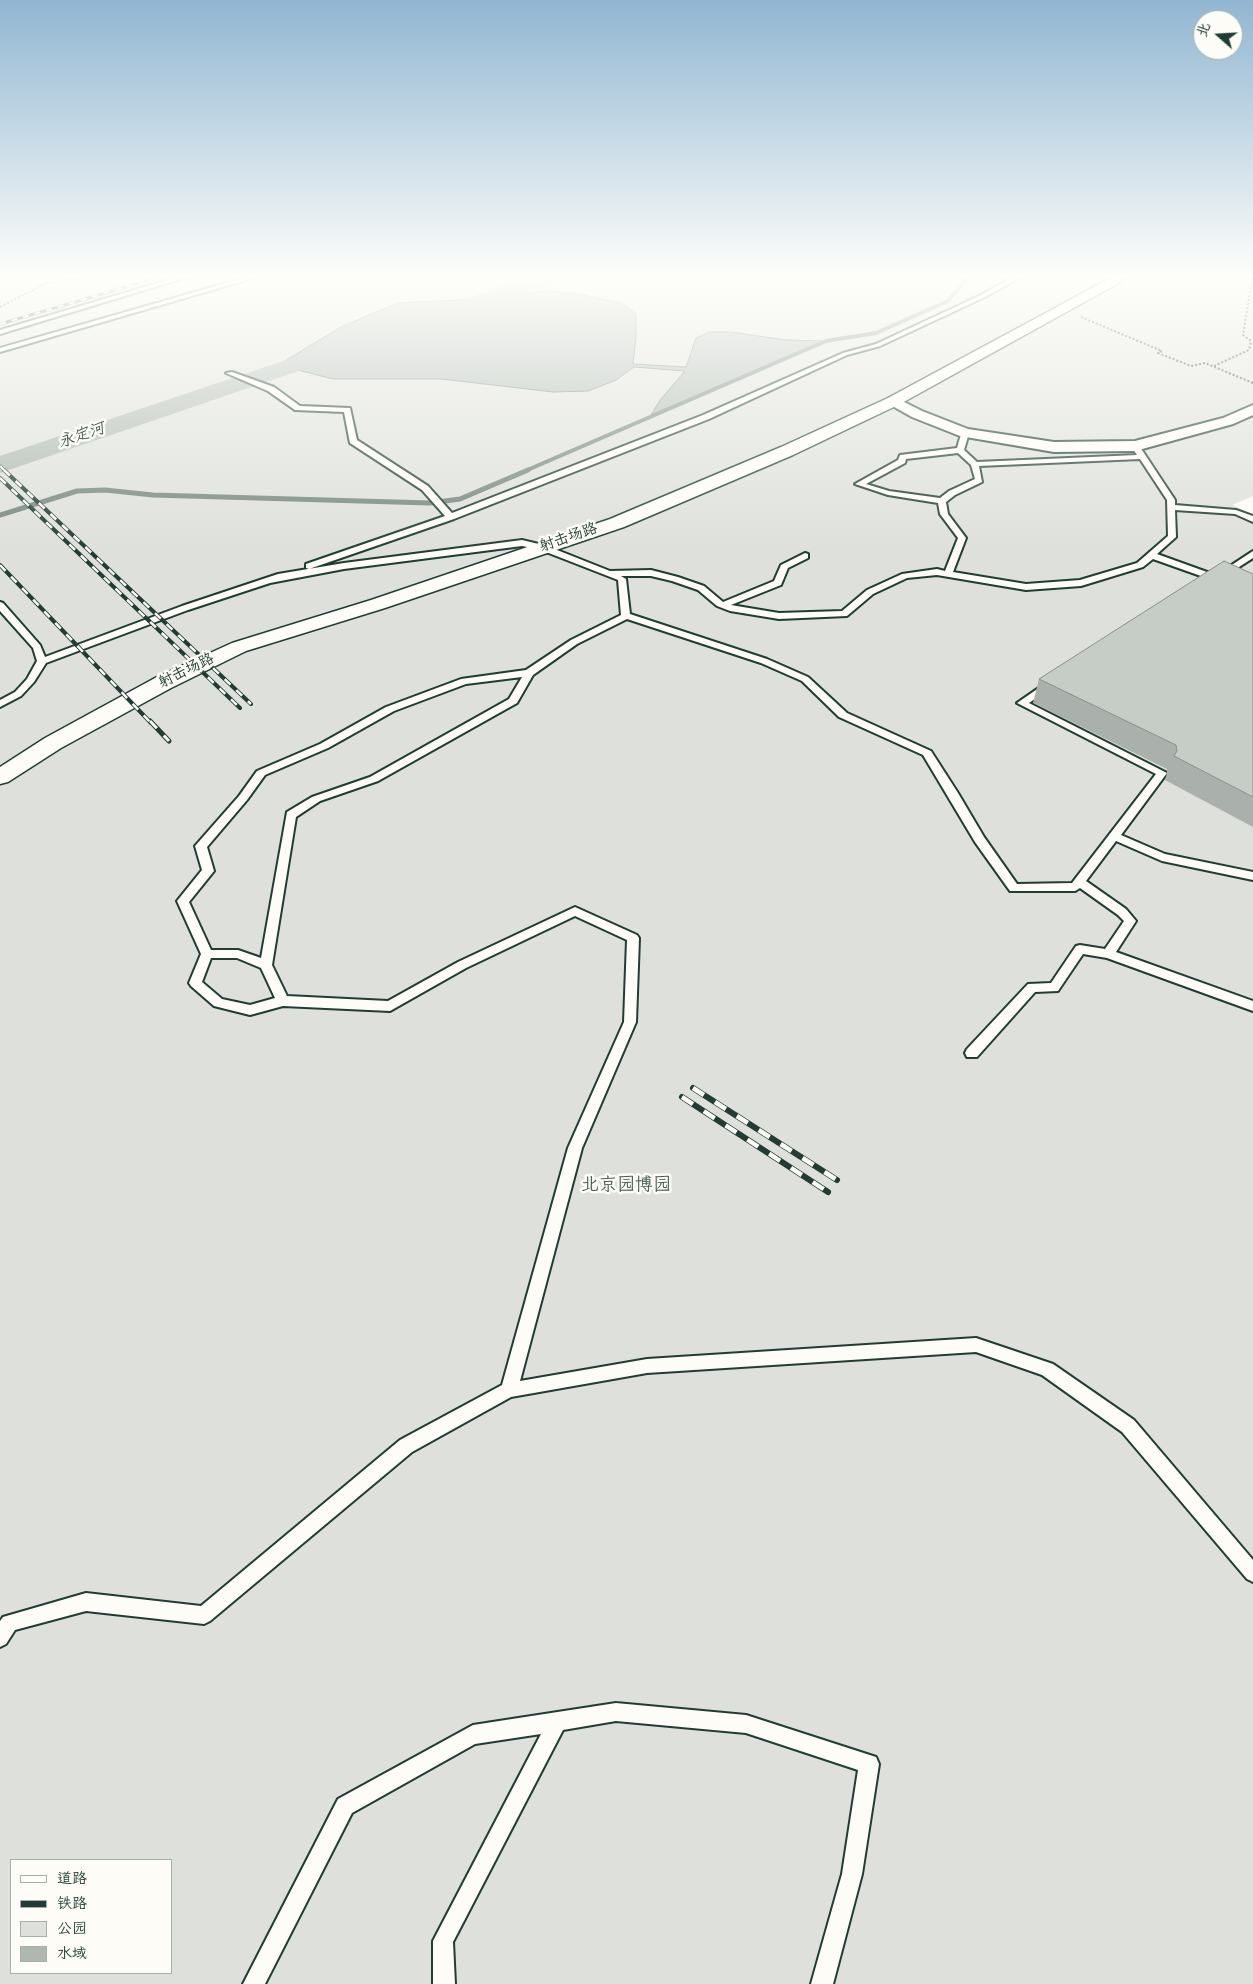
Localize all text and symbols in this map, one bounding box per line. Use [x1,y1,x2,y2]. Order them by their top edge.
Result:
north arrow [1193,10,1243,60]
text: 北 [1192,20,1216,40]
water label: 永定河 [56,420,108,454]
street label: 射击场路 [538,521,600,557]
street label: 射击场路 [156,651,218,693]
park label: 北京园博园 [581,1176,671,1198]
legend [10,1859,172,1974]
text: 道路 [57,1868,87,1890]
text: 铁路 [57,1893,87,1915]
text: 公园 [57,1918,87,1940]
text: 水域 [57,1943,87,1965]

